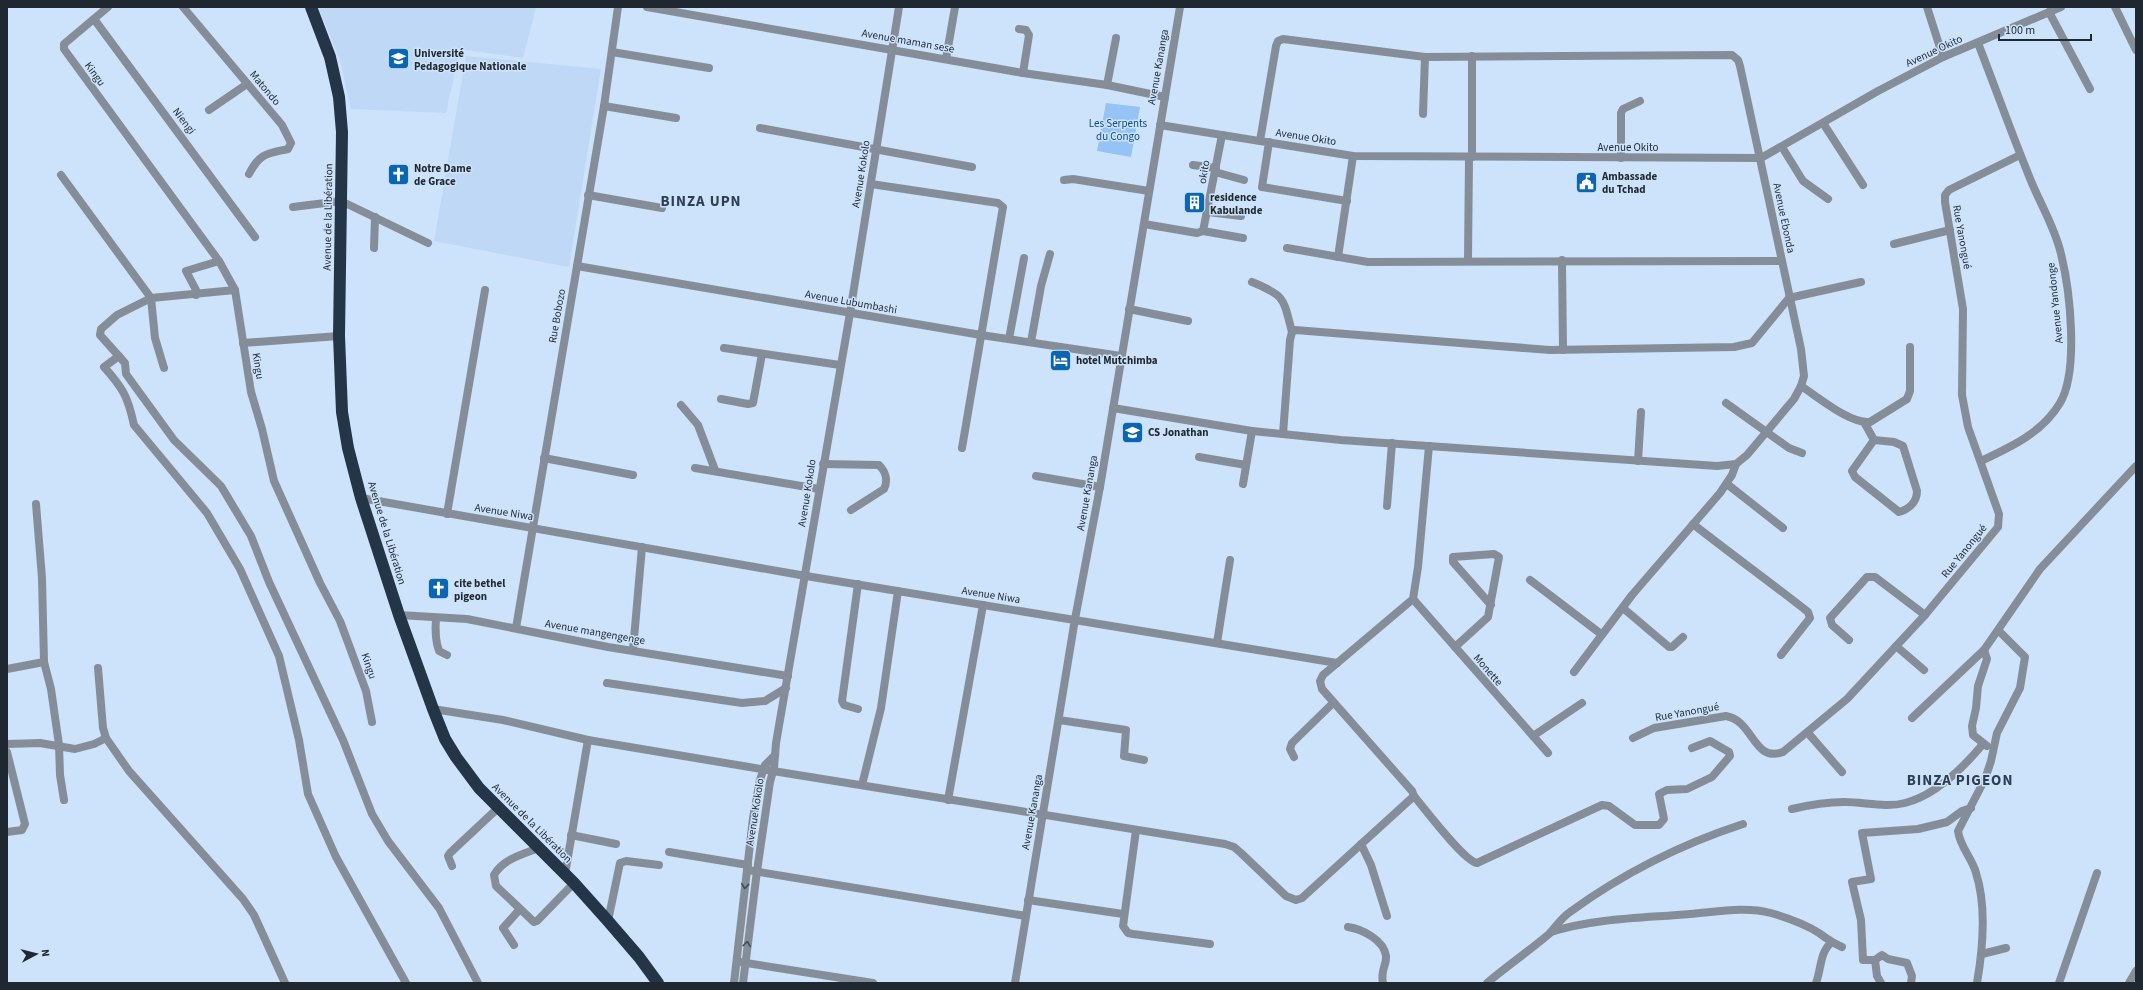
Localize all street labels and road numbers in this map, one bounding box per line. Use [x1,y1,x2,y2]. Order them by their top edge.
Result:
street label: Avenue maman sese [861,25,956,57]
street label: Avenue Kananga [1144,28,1172,106]
street label: Avenue Okito [1903,31,1965,71]
street label: Kingu [81,59,109,89]
street label: Matondo [246,67,284,109]
street label: Niengi [169,105,199,137]
street label: Avenue Okito [1275,125,1337,149]
street label: Avenue Kokolo [848,139,874,209]
street label: Avenue Okito [1597,140,1659,155]
street label: okito [1195,159,1213,185]
street label: Avenue de la Libération [320,163,336,271]
street label: Avenue Ebonda [1769,181,1799,255]
street label: Rue Yanongué [1949,204,1975,271]
street label: Avenue Yandonge [2043,261,2067,344]
street label: Avenue Lubumbashi [804,287,898,317]
street label: Rue Bobozo [545,288,569,344]
street label: Kingu [249,352,267,380]
street label: Avenue Kananga [1073,454,1101,532]
street label: Avenue Kokolo [794,458,820,528]
street label: Avenue de la Libération [364,479,410,587]
street label: Avenue Niwa [474,500,534,524]
street label: Rue Yanongué [1938,521,1991,581]
street label: Avenue Niwa [961,583,1021,607]
street label: Avenue mangengenge [544,616,647,648]
street label: Kingu [358,651,380,681]
street label: Monette [1470,651,1506,690]
street label: Rue Yanongué [1654,699,1721,725]
street label: Avenue Kananga [1018,773,1046,851]
street label: Avenue Kokolo [742,777,768,847]
street label: Avenue de la Libération [489,780,575,866]

